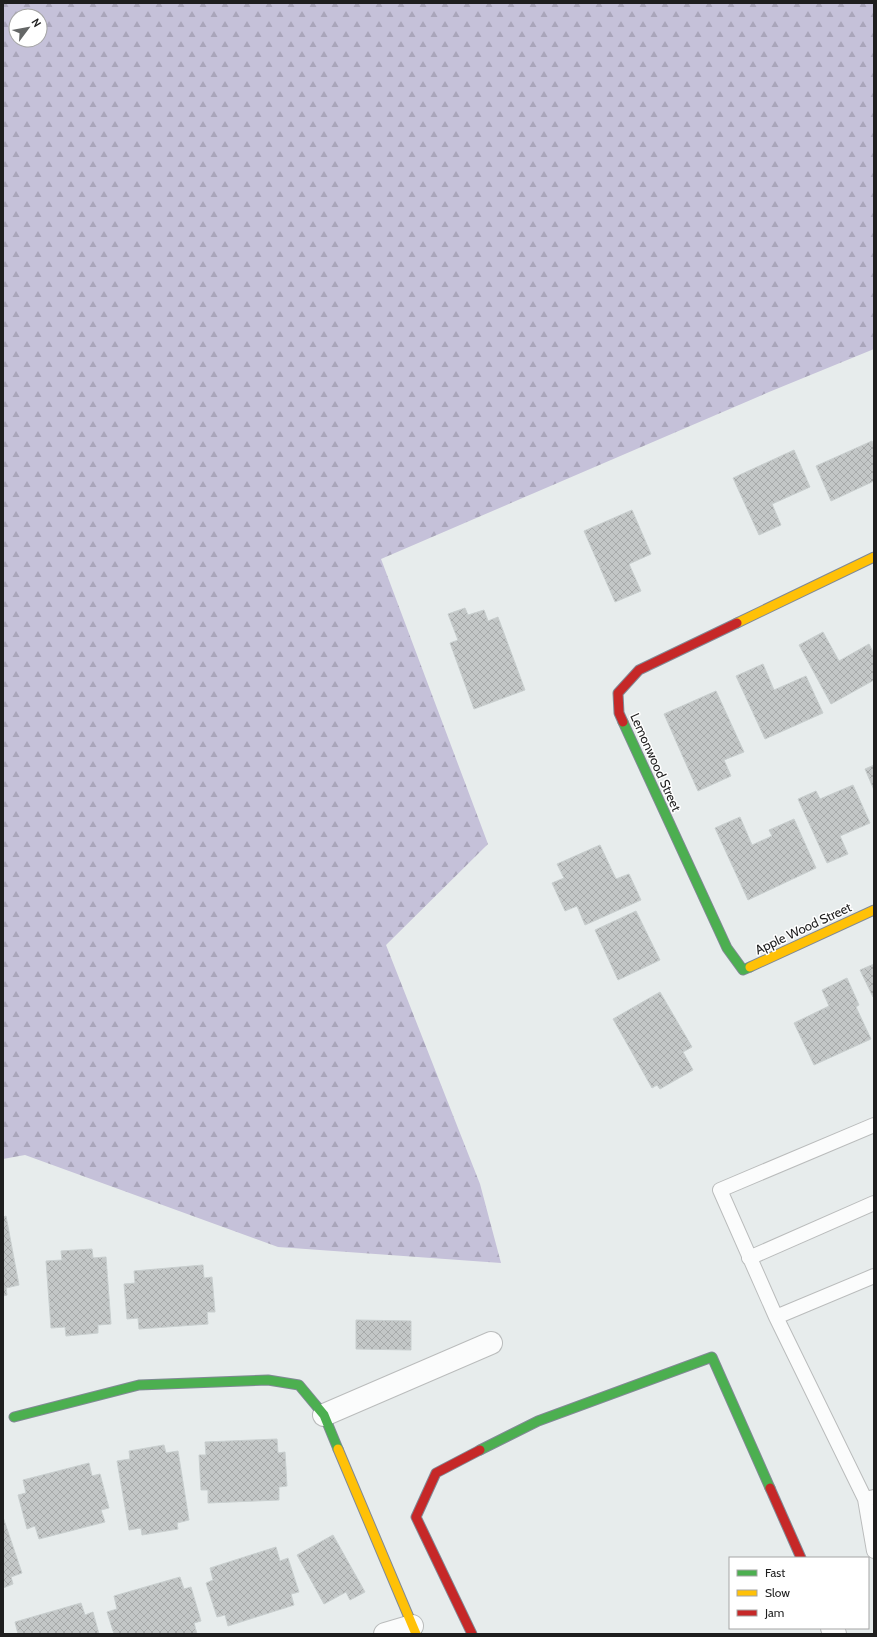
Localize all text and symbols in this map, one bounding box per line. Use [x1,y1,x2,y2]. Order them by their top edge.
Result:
north arrow [8,8,48,48]
text: N [28,16,44,30]
street label: Lemonwood Street [627,710,685,814]
street label: Apple Wood Street [752,898,854,957]
legend [729,1557,869,1629]
text: Fast [765,1565,785,1580]
text: Slow [765,1585,790,1600]
text: Jam [764,1605,784,1620]

